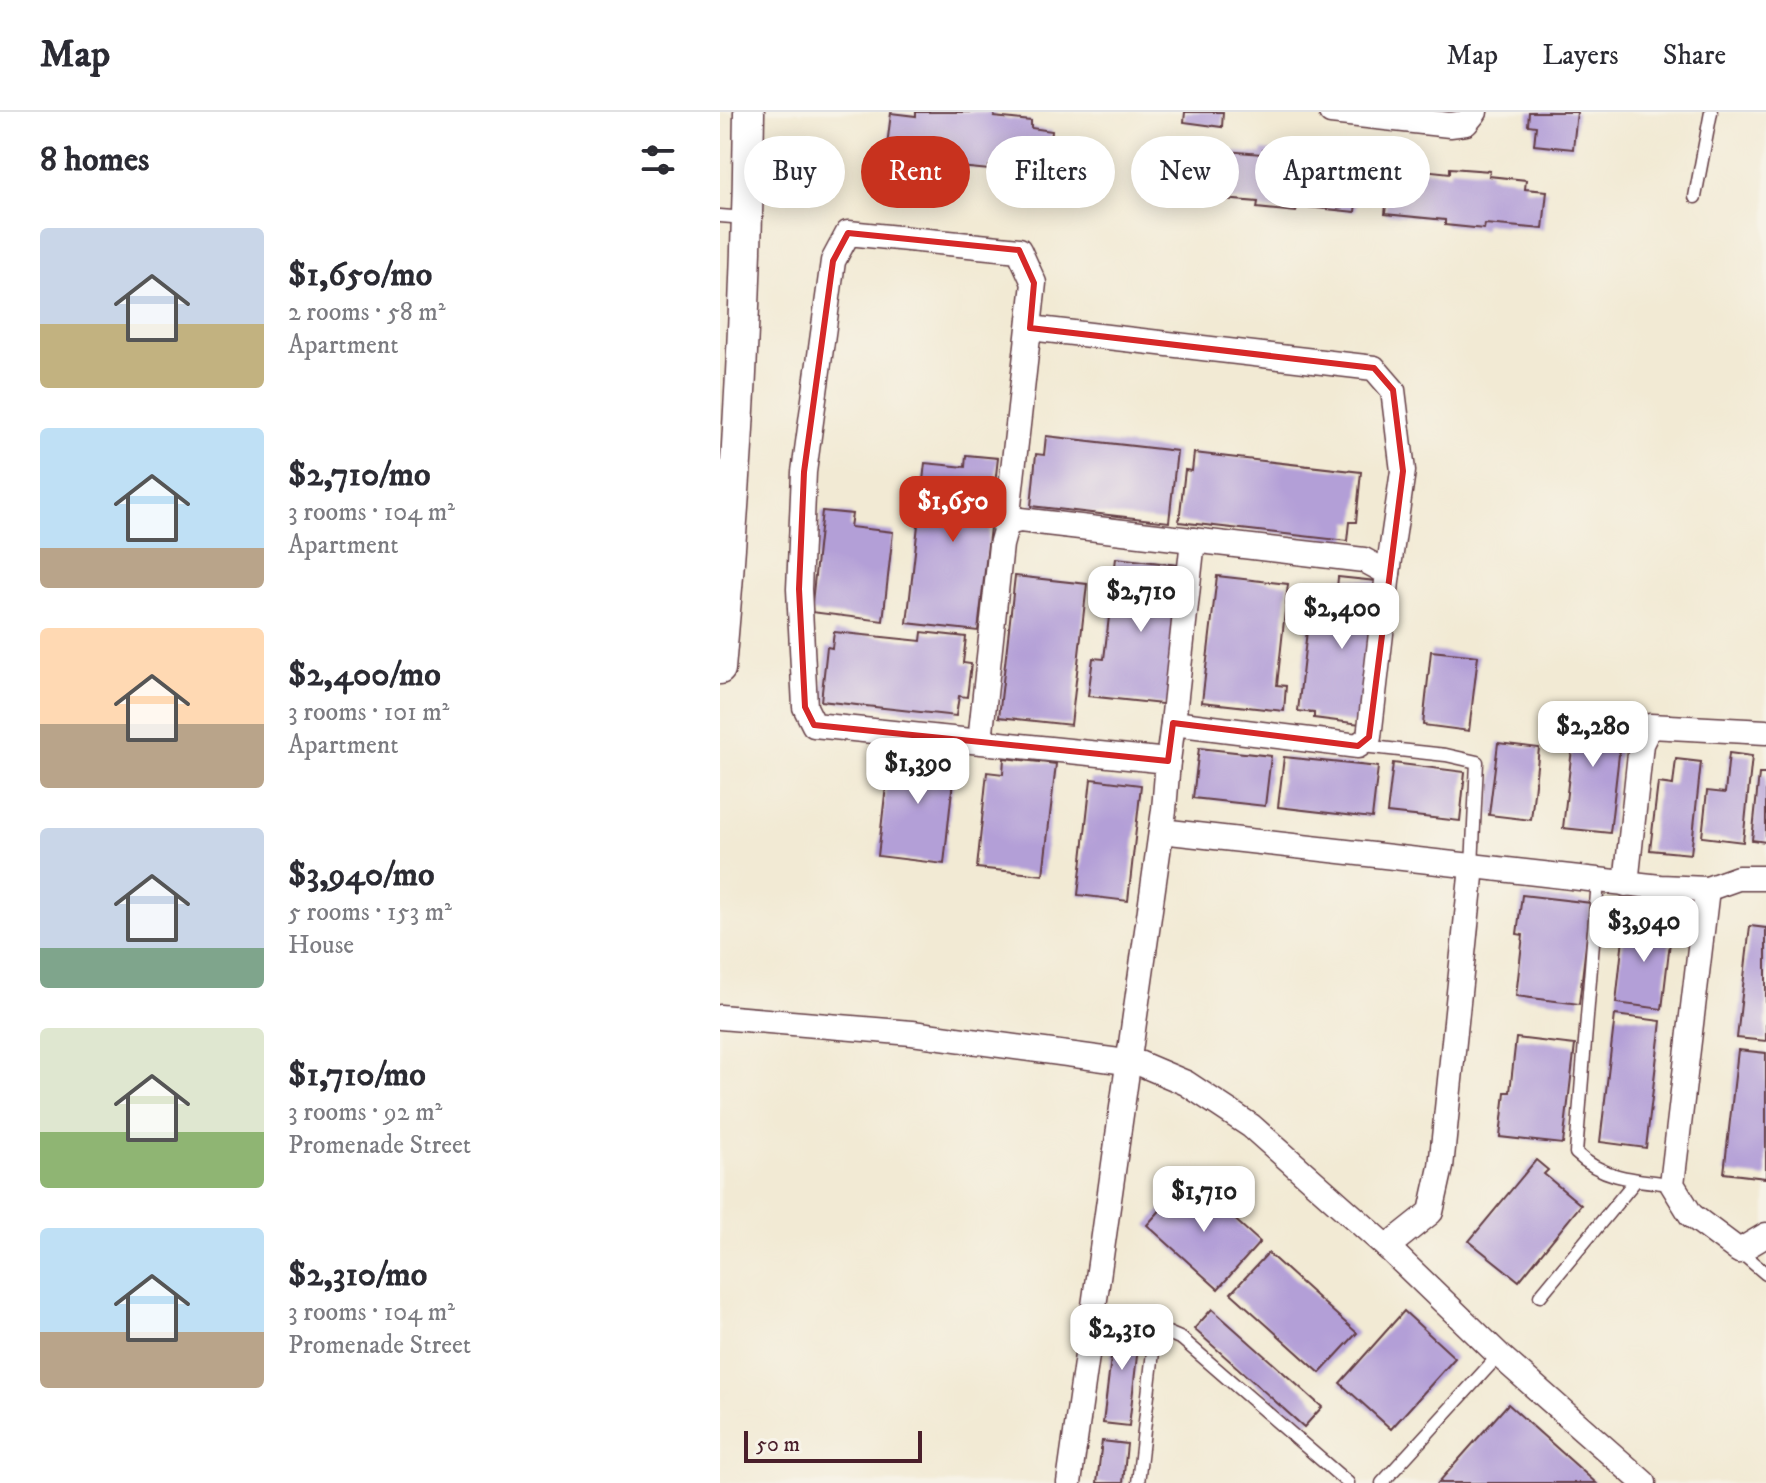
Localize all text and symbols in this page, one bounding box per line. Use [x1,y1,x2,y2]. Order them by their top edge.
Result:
text: Map [40,31,110,79]
text: Map [1447,38,1498,73]
text: Layers [1542,38,1619,73]
text: Share [1663,38,1726,73]
chip: Buy [744,136,845,208]
chip: Rent [861,136,970,208]
chip: Filters [986,136,1115,208]
chip: New [1131,136,1239,208]
chip: Apartment [1255,136,1430,208]
icon: filters [636,138,680,182]
text: 8 homes [40,139,149,181]
text: $1,650/mo [288,254,432,296]
icon: home [104,260,200,356]
text: 2 rooms · 58 m² [288,296,446,329]
text: Apartment [288,329,399,362]
text: $2,710/mo [288,454,430,496]
icon: home [104,460,200,556]
pin: $1,650 [888,476,1018,544]
text: $1,650 [917,485,989,518]
text: 3 rooms · 104 m² [288,496,455,529]
text: Apartment [288,529,399,562]
pin: $2,710 [1076,566,1206,634]
text: $2,710 [1106,575,1176,608]
pin: $2,400 [1277,583,1407,651]
text: $2,400 [1303,592,1381,625]
text: $2,400/mo [288,654,441,696]
icon: home [104,660,200,756]
text: 3 rooms · 101 m² [288,696,449,729]
pin: $2,280 [1528,701,1658,769]
text: $2,280 [1556,710,1630,743]
text: Apartment [288,729,399,762]
pin: $1,390 [853,738,983,806]
text: $1,390 [884,747,952,780]
text: $3,940/mo [288,854,434,896]
icon: home [104,860,200,956]
text: 5 rooms · 153 m² [288,896,452,929]
pin: $3,940 [1579,896,1709,964]
text: $3,940 [1608,905,1680,938]
text: House [288,929,354,962]
text: $1,710/mo [288,1054,426,1096]
icon: home [104,1060,200,1156]
text: 3 rooms · 92 m² [288,1096,442,1129]
text: Promenade Street [288,1129,471,1162]
pin: $1,710 [1139,1166,1269,1234]
text: $1,710 [1171,1175,1237,1208]
text: $2,310/mo [288,1254,427,1296]
icon: home [104,1260,200,1356]
text: 3 rooms · 104 m² [288,1296,455,1329]
pin: $2,310 [1057,1304,1187,1372]
text: $2,310 [1088,1313,1156,1346]
text: Promenade Street [288,1329,471,1362]
scale bar [744,1427,922,1463]
text: 50 m [756,1431,800,1458]

